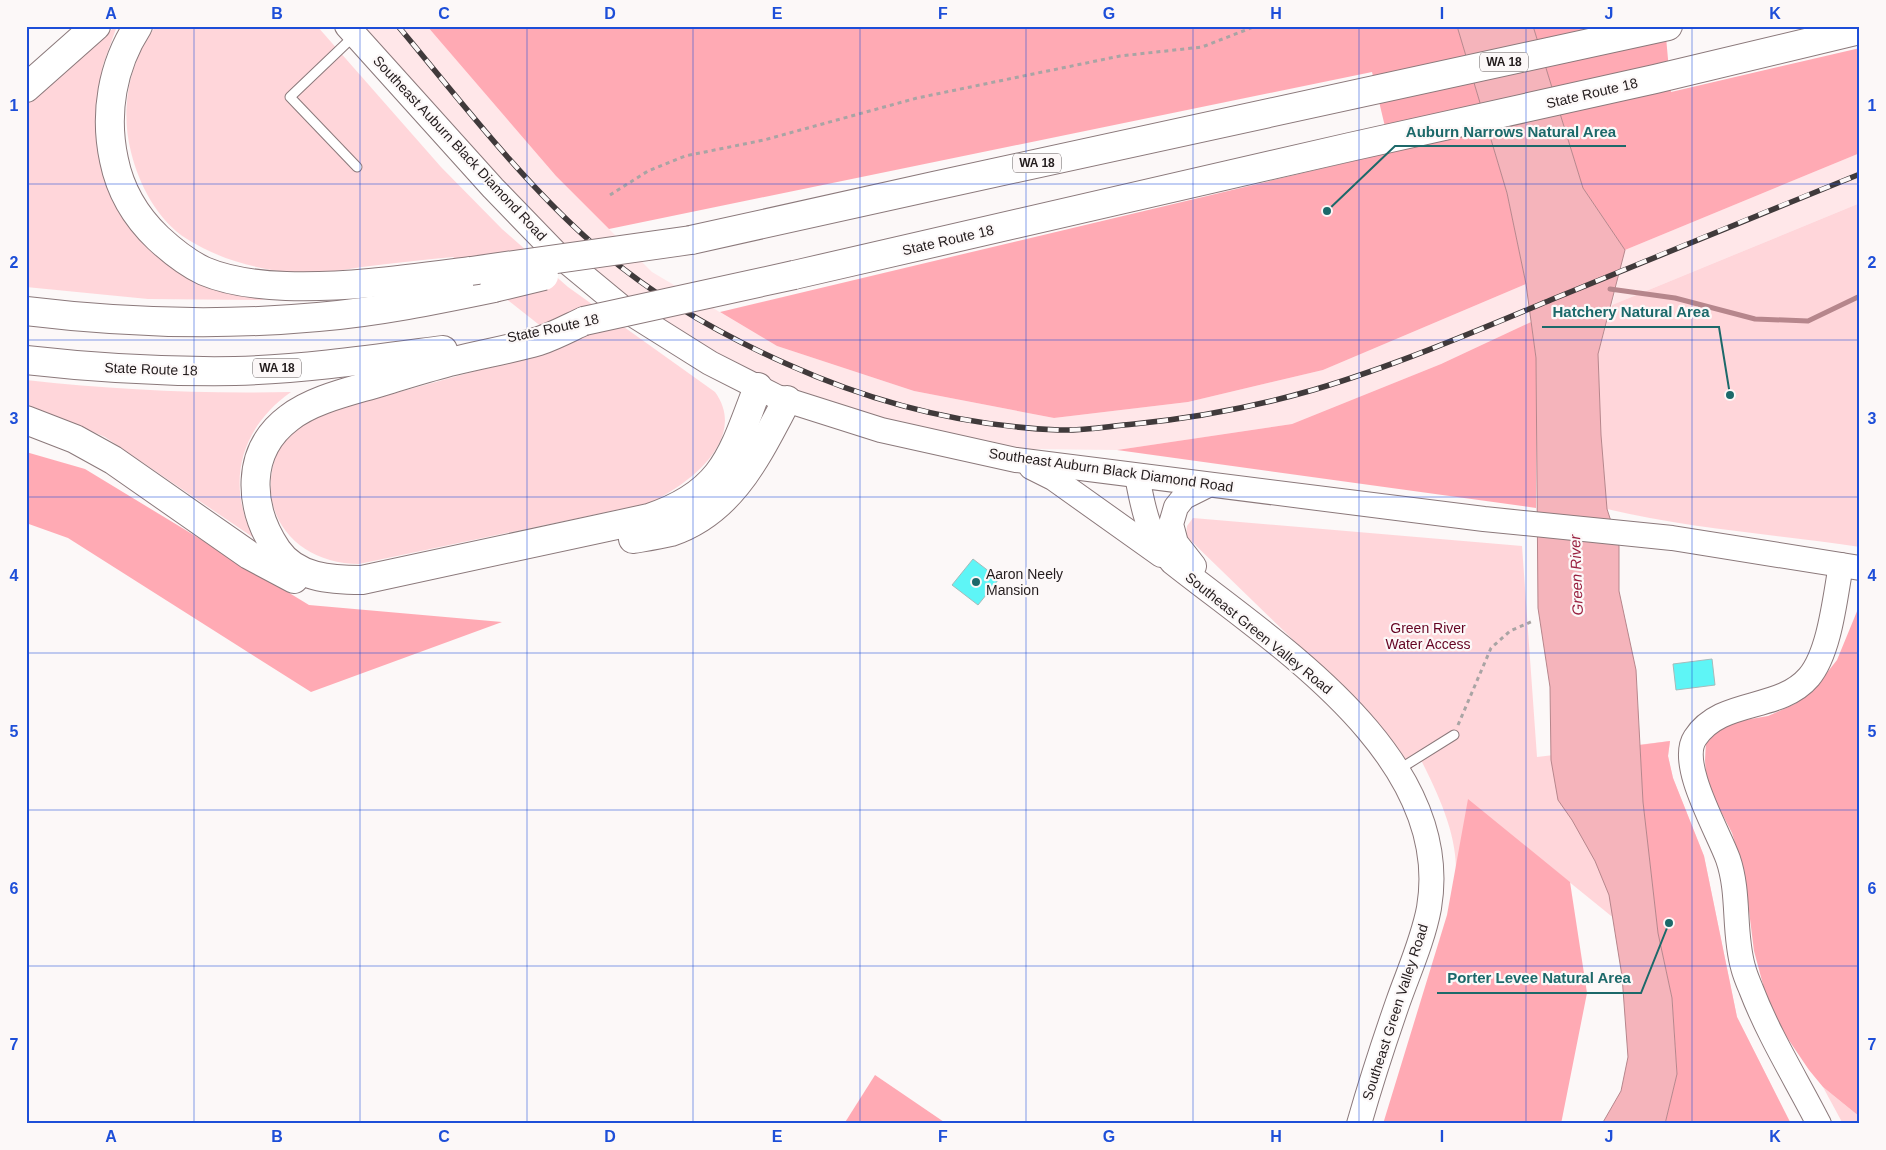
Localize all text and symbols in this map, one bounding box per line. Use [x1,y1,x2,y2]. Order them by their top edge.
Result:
text: A [105,5,117,22]
text: B [271,5,283,22]
text: C [438,5,450,22]
text: D [604,5,616,22]
text: E [772,5,783,22]
text: F [938,5,948,22]
text: G [1103,5,1115,22]
text: H [1270,5,1282,22]
text: I [1440,5,1444,22]
text: J [1605,5,1613,22]
text: K [1769,5,1781,22]
street label: Southeast Auburn Black Diamond Road [370,52,550,244]
road number: WA 18 [1480,52,1528,72]
street label: State Route 18 [1545,75,1640,111]
text: 1 [10,97,19,114]
text: 1 [1868,97,1877,114]
callout: Auburn Narrows Natural Area [1395,116,1626,146]
text: Auburn Narrows Natural Area [1406,123,1617,140]
road number: WA 18 [1013,154,1061,172]
street label: State Route 18 [901,222,996,258]
text: 2 [10,254,19,271]
text: 2 [1868,254,1877,271]
callout: Hatchery Natural Area [1542,297,1719,327]
text: Hatchery Natural Area [1552,303,1710,320]
street label: State Route 18 [506,310,601,346]
road number: WA 18 [253,358,301,378]
street label: State Route 18 [104,359,198,379]
text: 3 [10,410,19,427]
text: 3 [1868,410,1877,427]
street label: Southeast Auburn Black Diamond Road [988,445,1234,495]
water label: Green River [1566,533,1586,616]
place label: Aaron Neely Mansion [986,566,1063,598]
text: 4 [10,567,19,584]
text: 4 [1868,567,1877,584]
street label: Southeast Green Valley Road [1182,569,1336,697]
marker: Aaron Neely Mansion [970,576,982,588]
park label: Green River Water Access [1385,620,1471,652]
text: 5 [10,723,19,740]
text: 5 [1868,723,1877,740]
text: 6 [10,880,19,897]
text: 6 [1868,880,1877,897]
street label: Southeast Green Valley Road [1359,922,1431,1102]
callout: Porter Levee Natural Area [1437,963,1641,993]
text: Porter Levee Natural Area [1447,969,1631,986]
text: 7 [10,1036,19,1053]
text: 7 [1868,1036,1877,1053]
text: A [105,1128,117,1145]
text: B [271,1128,283,1145]
text: C [438,1128,450,1145]
text: D [604,1128,616,1145]
text: E [772,1128,783,1145]
text: F [938,1128,948,1145]
text: G [1103,1128,1115,1145]
text: H [1270,1128,1282,1145]
text: I [1440,1128,1444,1145]
text: J [1605,1128,1613,1145]
text: K [1769,1128,1781,1145]

